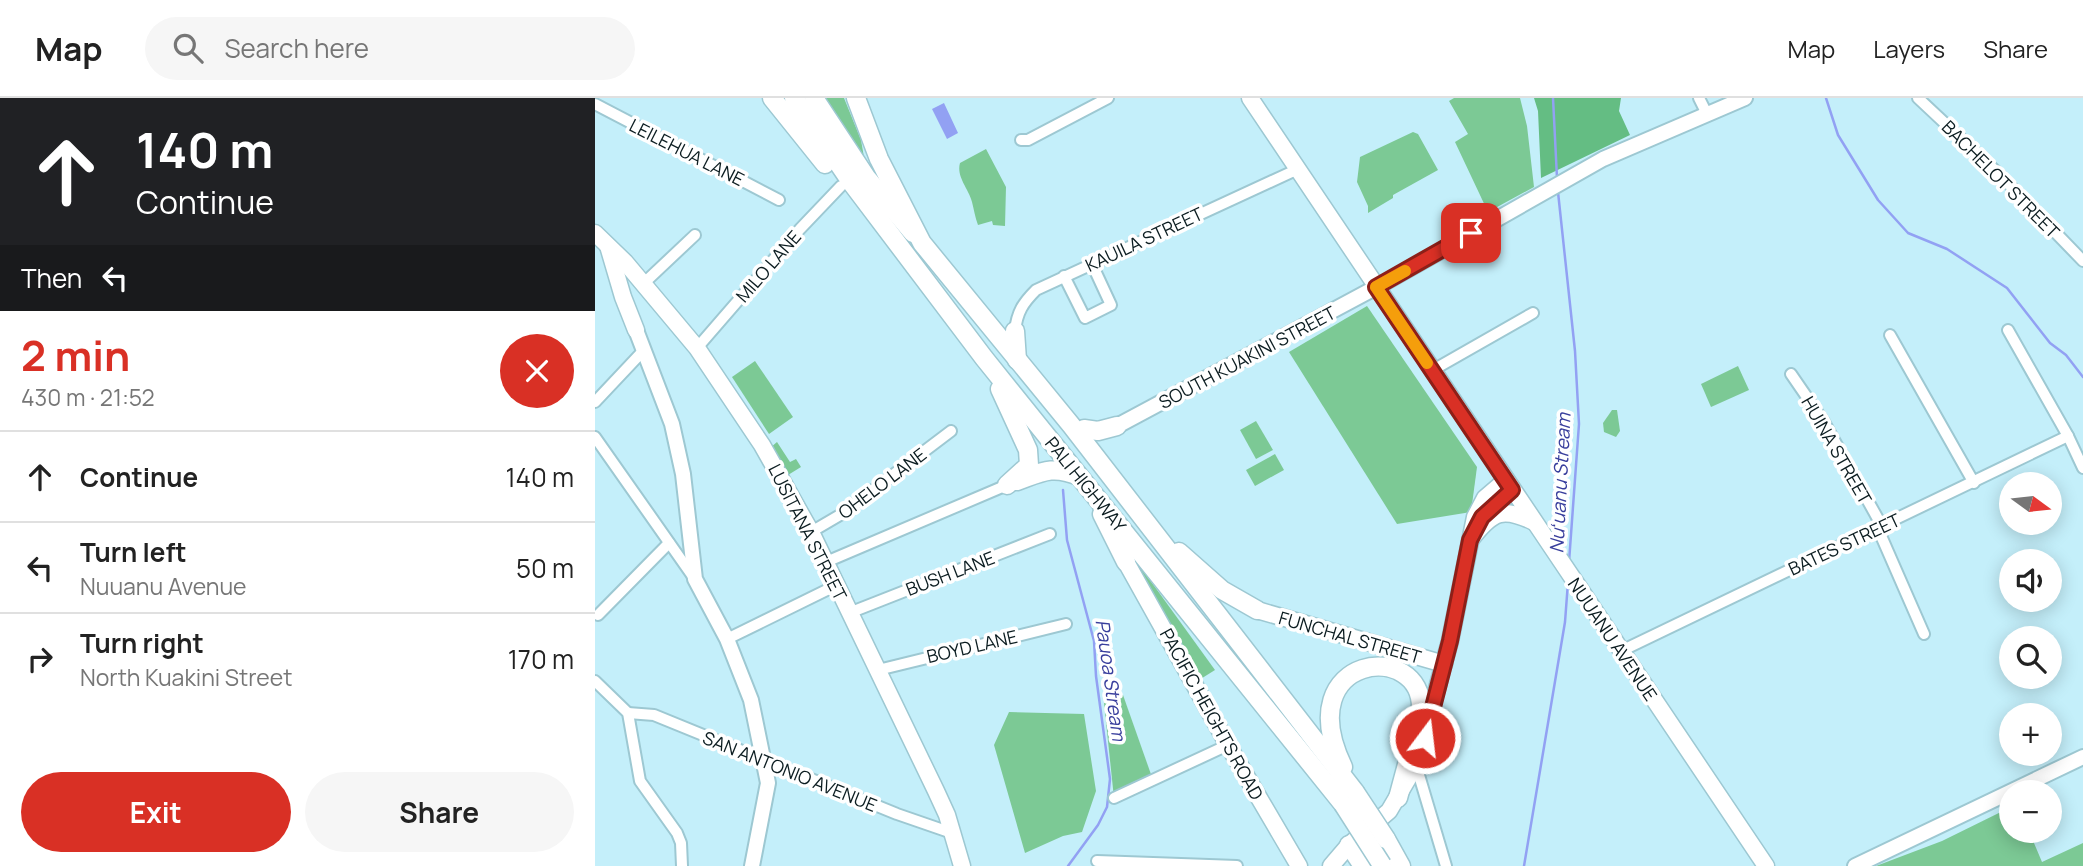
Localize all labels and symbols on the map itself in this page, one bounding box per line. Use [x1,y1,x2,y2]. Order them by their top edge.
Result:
street label: LEILEHUA LANE [626,113,748,191]
street label: BACHELOT STREET [1937,115,2065,243]
street label: KAUILA STREET [1081,201,1207,277]
pin [1441,203,1501,263]
street label: MILO LANE [730,225,806,307]
street label: SOUTH KUAKINI STREET [1154,300,1340,414]
street label: HUINA STREET [1796,392,1878,509]
water label: Nuʻuanu Stream [1543,410,1577,554]
street label: PALI HIGHWAY [1040,431,1132,537]
street label: OHELO LANE [833,442,931,524]
street label: LUSITANA STREET [763,460,853,605]
north arrow [1999,472,2061,536]
street label: BATES STREET [1784,507,1904,580]
street label: BUSH LANE [902,545,998,601]
street label: NUUANU AVENUE [1563,573,1663,705]
street label: FUNCHAL STREET [1276,605,1424,669]
water label: Pauoa Stream [1090,618,1133,744]
street label: BOYD LANE [924,624,1020,668]
street label: PACIFIC HEIGHTS ROAD [1155,624,1269,804]
position arrow [1388,701,1462,775]
street label: SAN ANTONIO AVENUE [699,725,881,817]

